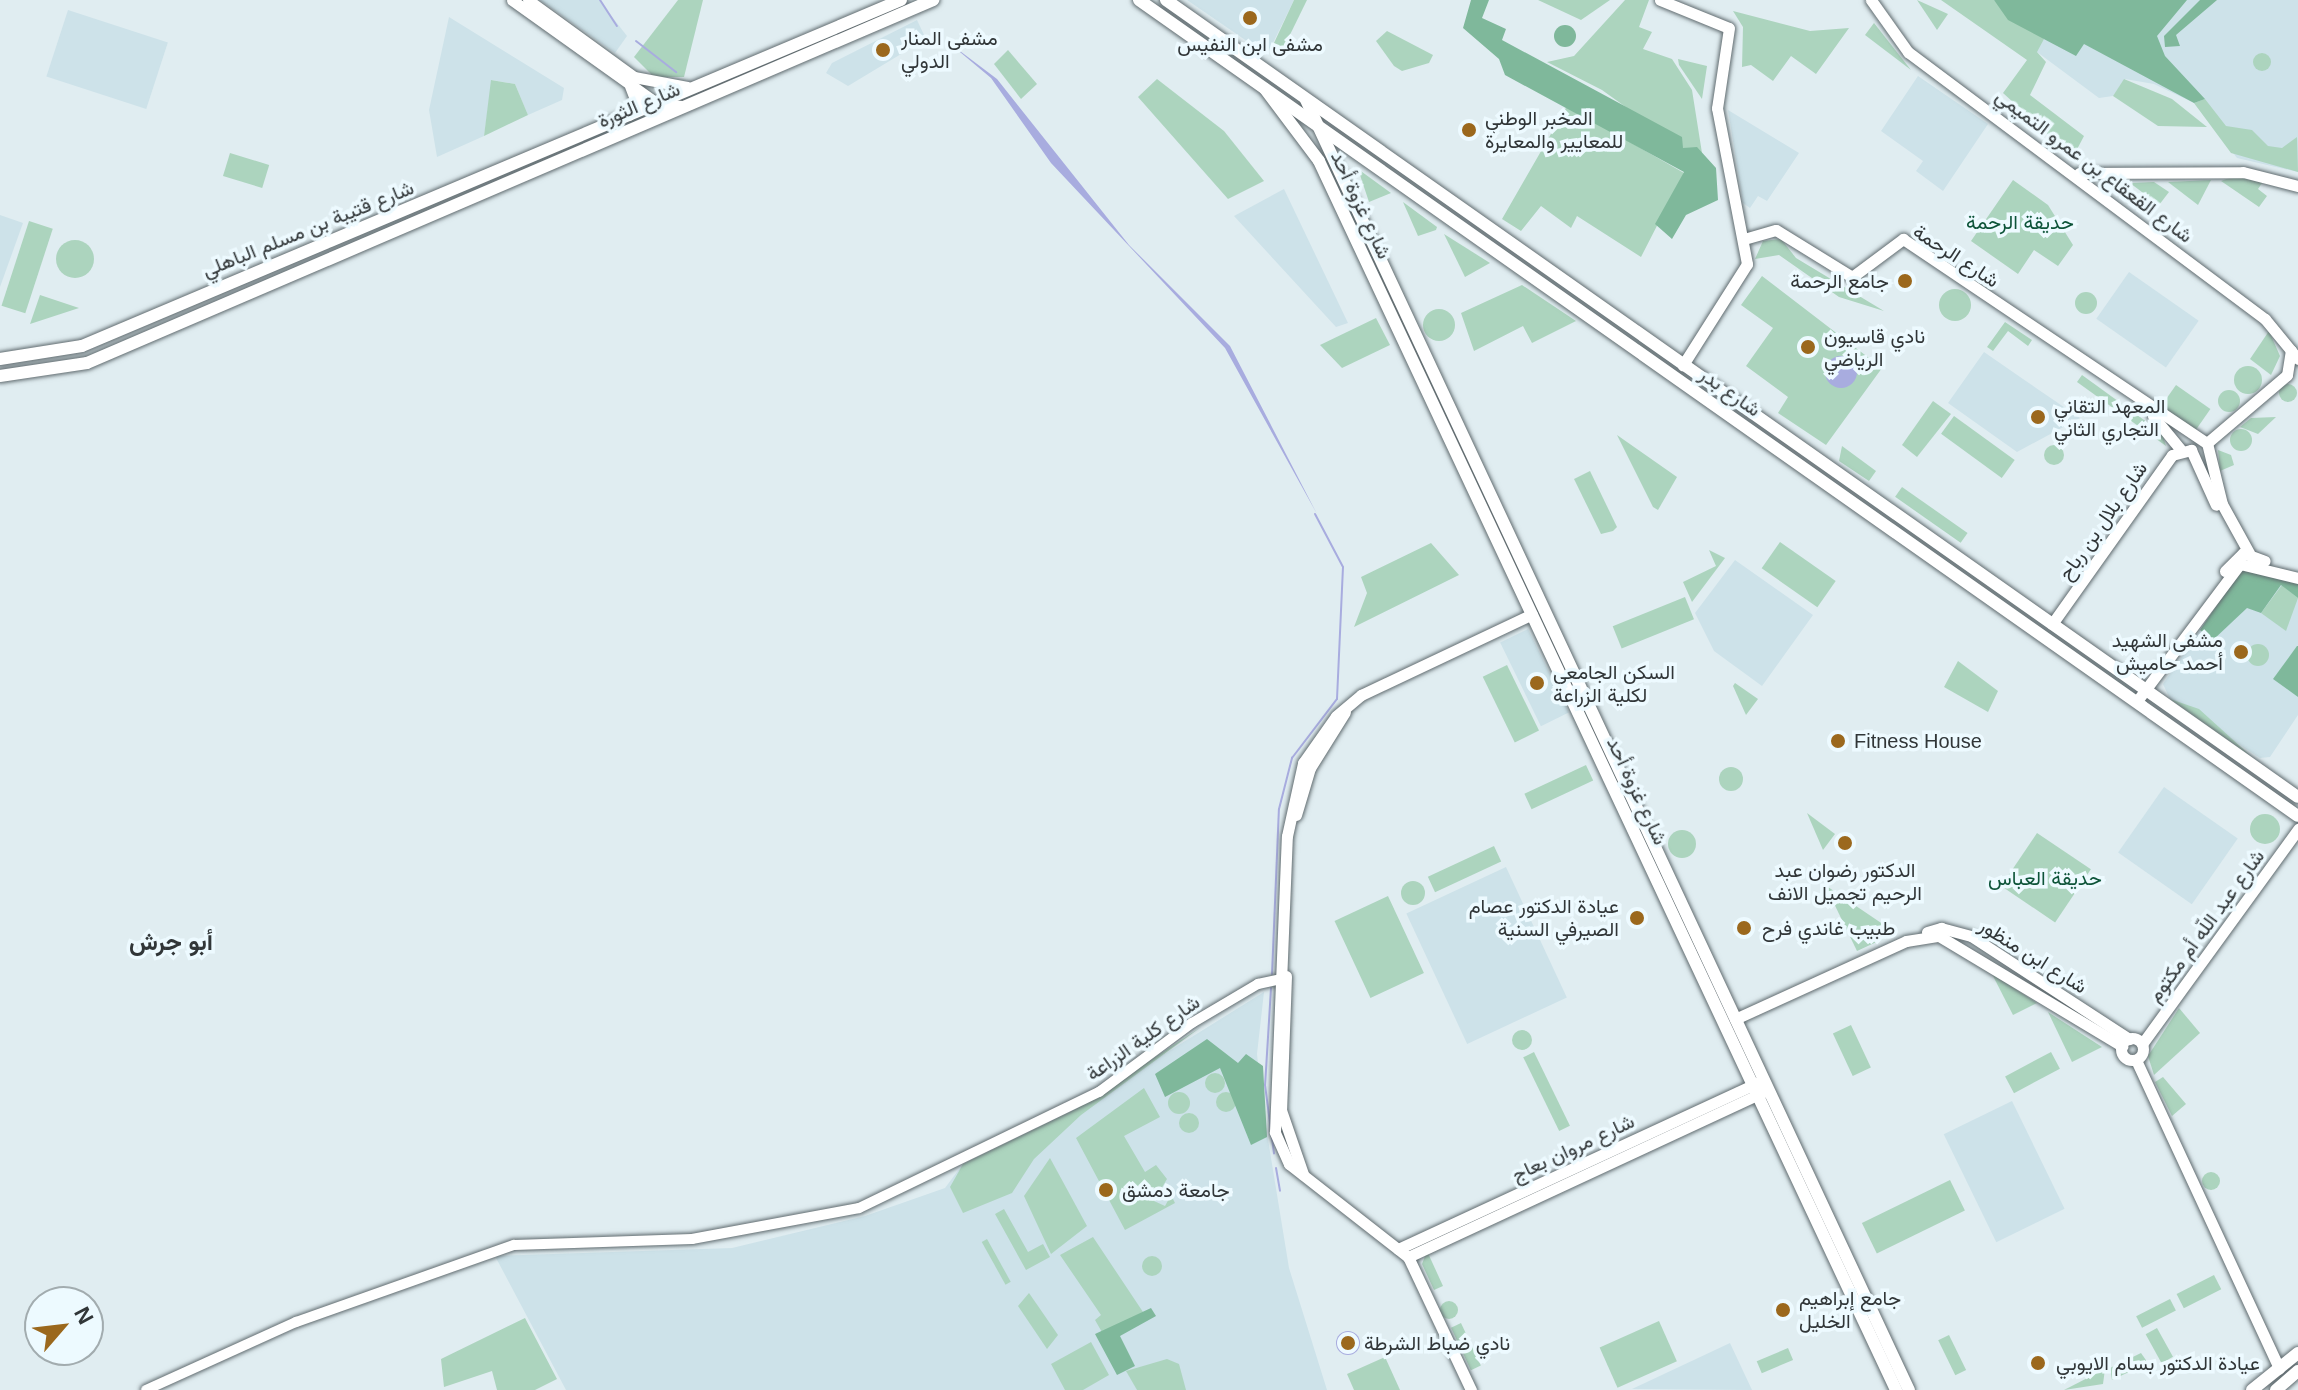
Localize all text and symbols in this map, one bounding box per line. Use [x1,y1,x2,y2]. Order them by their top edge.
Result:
marker: مشفى ابن النفيس [1239,7,1261,29]
place label: مشفى المنار الدولي [901,26,998,73]
place label: مشفى ابن النفيس [1177,32,1323,56]
marker: مشفى المنار الدولي [872,39,894,61]
street label: شارع الثورة [594,77,684,133]
street label: شارع القعقاع بن عمرو التميمي [1991,84,2197,248]
place label: المخبر الوطني للمعايير والمعايرة [1485,106,1623,153]
marker: المخبر الوطني للمعايير والمعايرة [1460,121,1478,139]
street label: شارع غزوة أحد [1326,147,1396,263]
street label: شارع قتيبة بن مسلم الباهلي [199,176,417,282]
park label: حديقة الرحمة [1966,210,2074,234]
street label: شارع الرحمة [1909,219,2003,293]
place label: جامع الرحمة [1790,269,1889,293]
marker: جامع الرحمة [1896,272,1914,290]
place label: نادي قاسيون الرياضي [1824,324,1925,371]
marker: نادي قاسيون الرياضي [1799,338,1817,356]
street label: شارع بدر [1695,362,1765,422]
place label: المعهد التقاني التجاري الثاني [2054,394,2165,441]
marker: المعهد التقاني التجاري الثاني [2029,408,2047,426]
street label: شارع بلال بن رباح [2053,457,2153,585]
place label: مشفى الشهيد أحمد حاميش [2112,628,2223,675]
marker: مشفى الشهيد أحمد حاميش [2230,641,2252,663]
place label: السكن الجامعي لكلية الزراعة [1553,660,1675,707]
marker: السكن الجامعي لكلية الزراعة [1528,674,1546,692]
place label: Fitness House [1854,729,1982,753]
marker: Fitness House [1829,732,1847,750]
street label: شارع غزوة أحد [1602,733,1672,849]
marker: الدكتور رضوان عبد الرحيم تجميل الانف [1834,832,1856,854]
street label: شارع عبد اللّه أم مكتوم [2143,845,2269,1007]
place label: الدكتور رضوان عبد الرحيم تجميل الانف [1768,858,1922,905]
park label: حديقة العباس [1988,866,2102,890]
place label: عيادة الدكتور عصام الصيرفي السنية [1469,894,1619,941]
marker: عيادة الدكتور عصام الصيرفي السنية [1626,907,1648,929]
street label: شارع ابن منظور [1975,913,2091,999]
place label: طبيب غاندي فرح [1762,916,1895,940]
marker: طبيب غاندي فرح [1733,917,1755,939]
district label: أبو جرش [129,928,213,956]
street label: شارع كلية الزراعة [1082,990,1204,1086]
street label: شارع مروان بعاج [1508,1109,1638,1187]
place label: جامعة دمشق [1122,1178,1230,1202]
marker: جامعة دمشق [1097,1181,1115,1199]
north arrow [24,1286,104,1366]
place label: جامع إبراهيم الخليل [1799,1286,1901,1333]
marker: جامع إبراهيم الخليل [1774,1301,1792,1319]
text: N [69,1303,99,1328]
place label: نادي ضباط الشرطة [1364,1331,1510,1355]
marker: نادي ضباط الشرطة [1339,1334,1357,1352]
place label: عيادة الدكتور بسام الايوبي [2056,1351,2260,1375]
marker: عيادة الدكتور بسام الايوبي [2027,1352,2049,1374]

